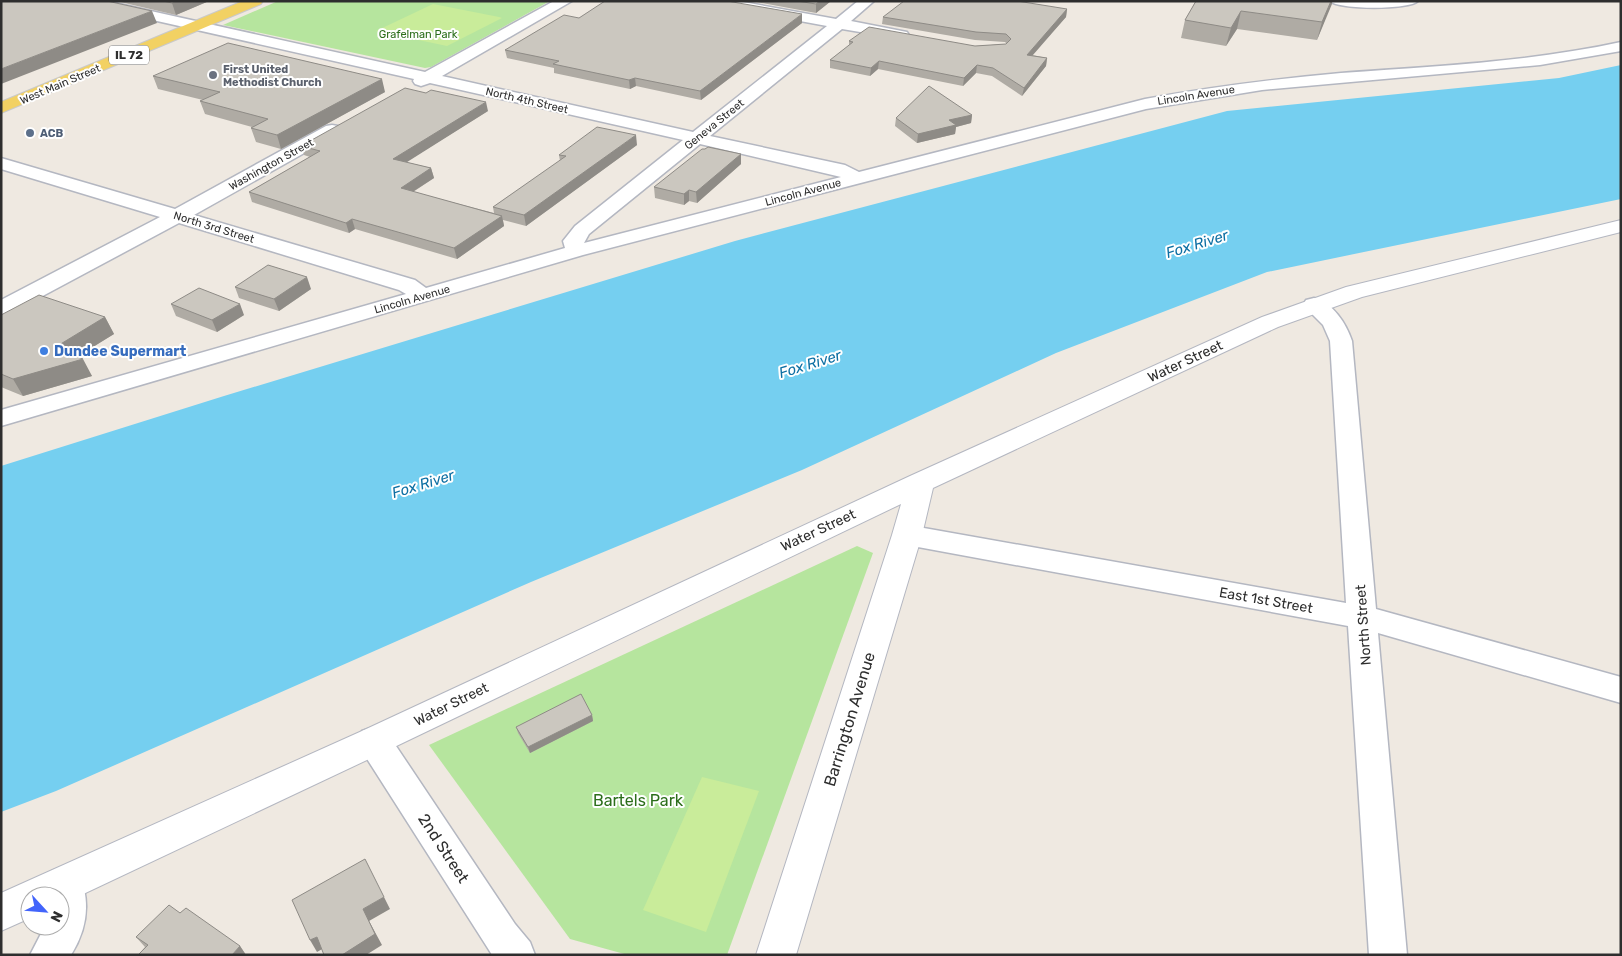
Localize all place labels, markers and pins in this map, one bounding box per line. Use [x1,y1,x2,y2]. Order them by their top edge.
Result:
place label: First United Methodist Church [223,63,322,89]
marker: First United Methodist Church [207,69,219,81]
marker: ACB [24,127,36,139]
place label: ACB [40,127,63,140]
place label: Dundee Supermart [54,343,187,360]
marker: Dundee Supermart [38,345,50,357]

